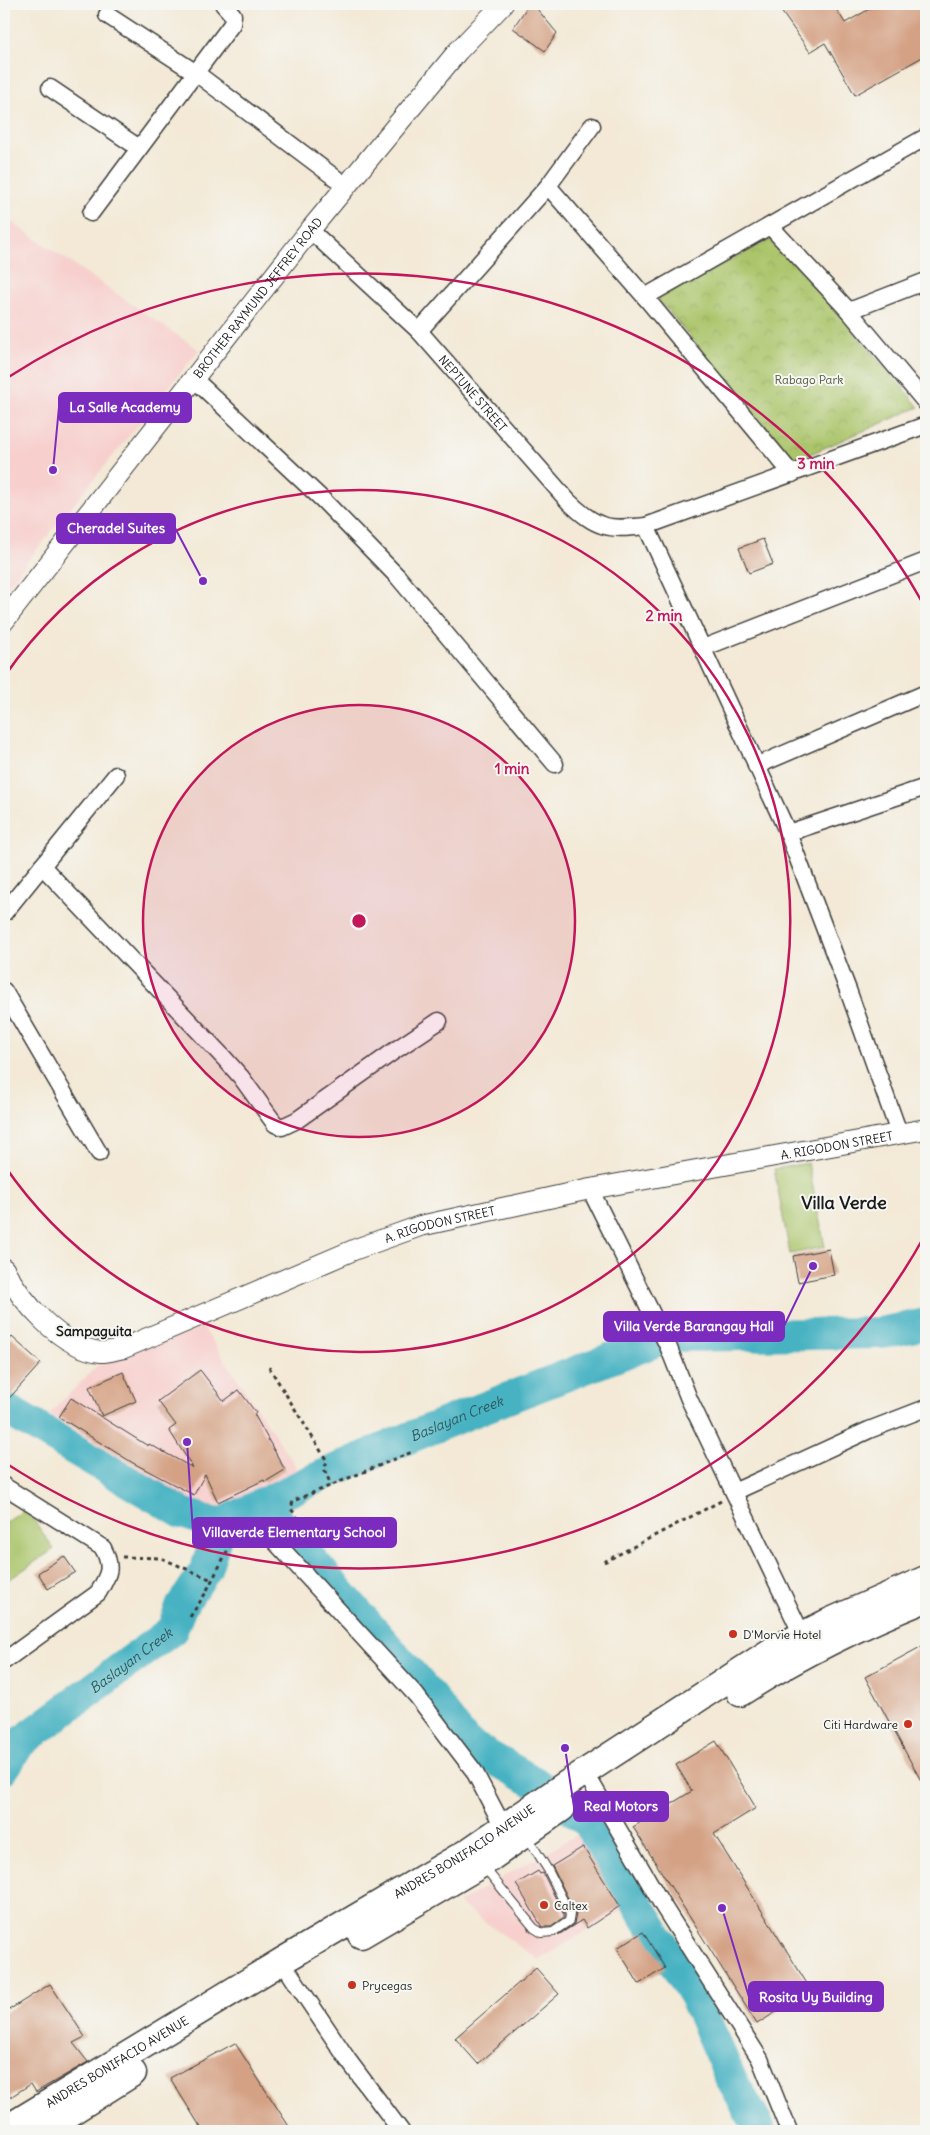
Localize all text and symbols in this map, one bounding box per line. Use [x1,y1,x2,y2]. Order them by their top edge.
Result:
street label: BROTHER RAYMUND JEFFREY ROAD [190,214,325,381]
street label: NEPTUNE STREET [436,352,511,434]
park label: Rabago Park [775,372,843,387]
callout: La Salle Academy [59,393,191,422]
text: La Salle Academy [69,398,181,416]
text: 3 min [797,454,835,473]
callout: Cheradel Suites [57,514,175,543]
text: Cheradel Suites [67,519,166,537]
text: 2 min [646,606,683,625]
text: 1 min [495,759,530,778]
centre of rings [350,912,368,930]
street label: A. RIGODON STREET [779,1128,894,1162]
district label: Villa Verde [801,1191,887,1214]
street label: A. RIGODON STREET [382,1202,496,1246]
callout: Villa Verde Barangay Hall [604,1312,784,1341]
text: Villa Verde Barangay Hall [614,1317,774,1335]
district label: Sampaguita [56,1322,132,1340]
water label: Baslayan Creek [407,1391,506,1445]
callout: Villaverde Elementary School [193,1518,396,1547]
text: Villaverde Elementary School [202,1523,386,1541]
water label: Baslayan Creek [86,1623,177,1697]
place label: D'Morvie Hotel [743,1627,821,1642]
marker: D'Morvie Hotel [727,1628,739,1640]
place label: Citi Hardware [823,1717,898,1732]
marker: Citi Hardware [902,1718,914,1730]
callout: Real Motors [574,1792,668,1821]
text: Real Motors [584,1797,659,1815]
street label: ANDRES BONIFACIO AVENUE [391,1801,537,1901]
place label: Caltex [554,1898,588,1913]
marker: Caltex [538,1899,550,1911]
place label: Prycegas [362,1978,412,1993]
marker: Prycegas [346,1979,358,1991]
callout: Rosita Uy Building [749,1982,883,2011]
text: Rosita Uy Building [759,1988,873,2006]
street label: ANDRES BONIFACIO AVENUE [43,2012,191,2110]

